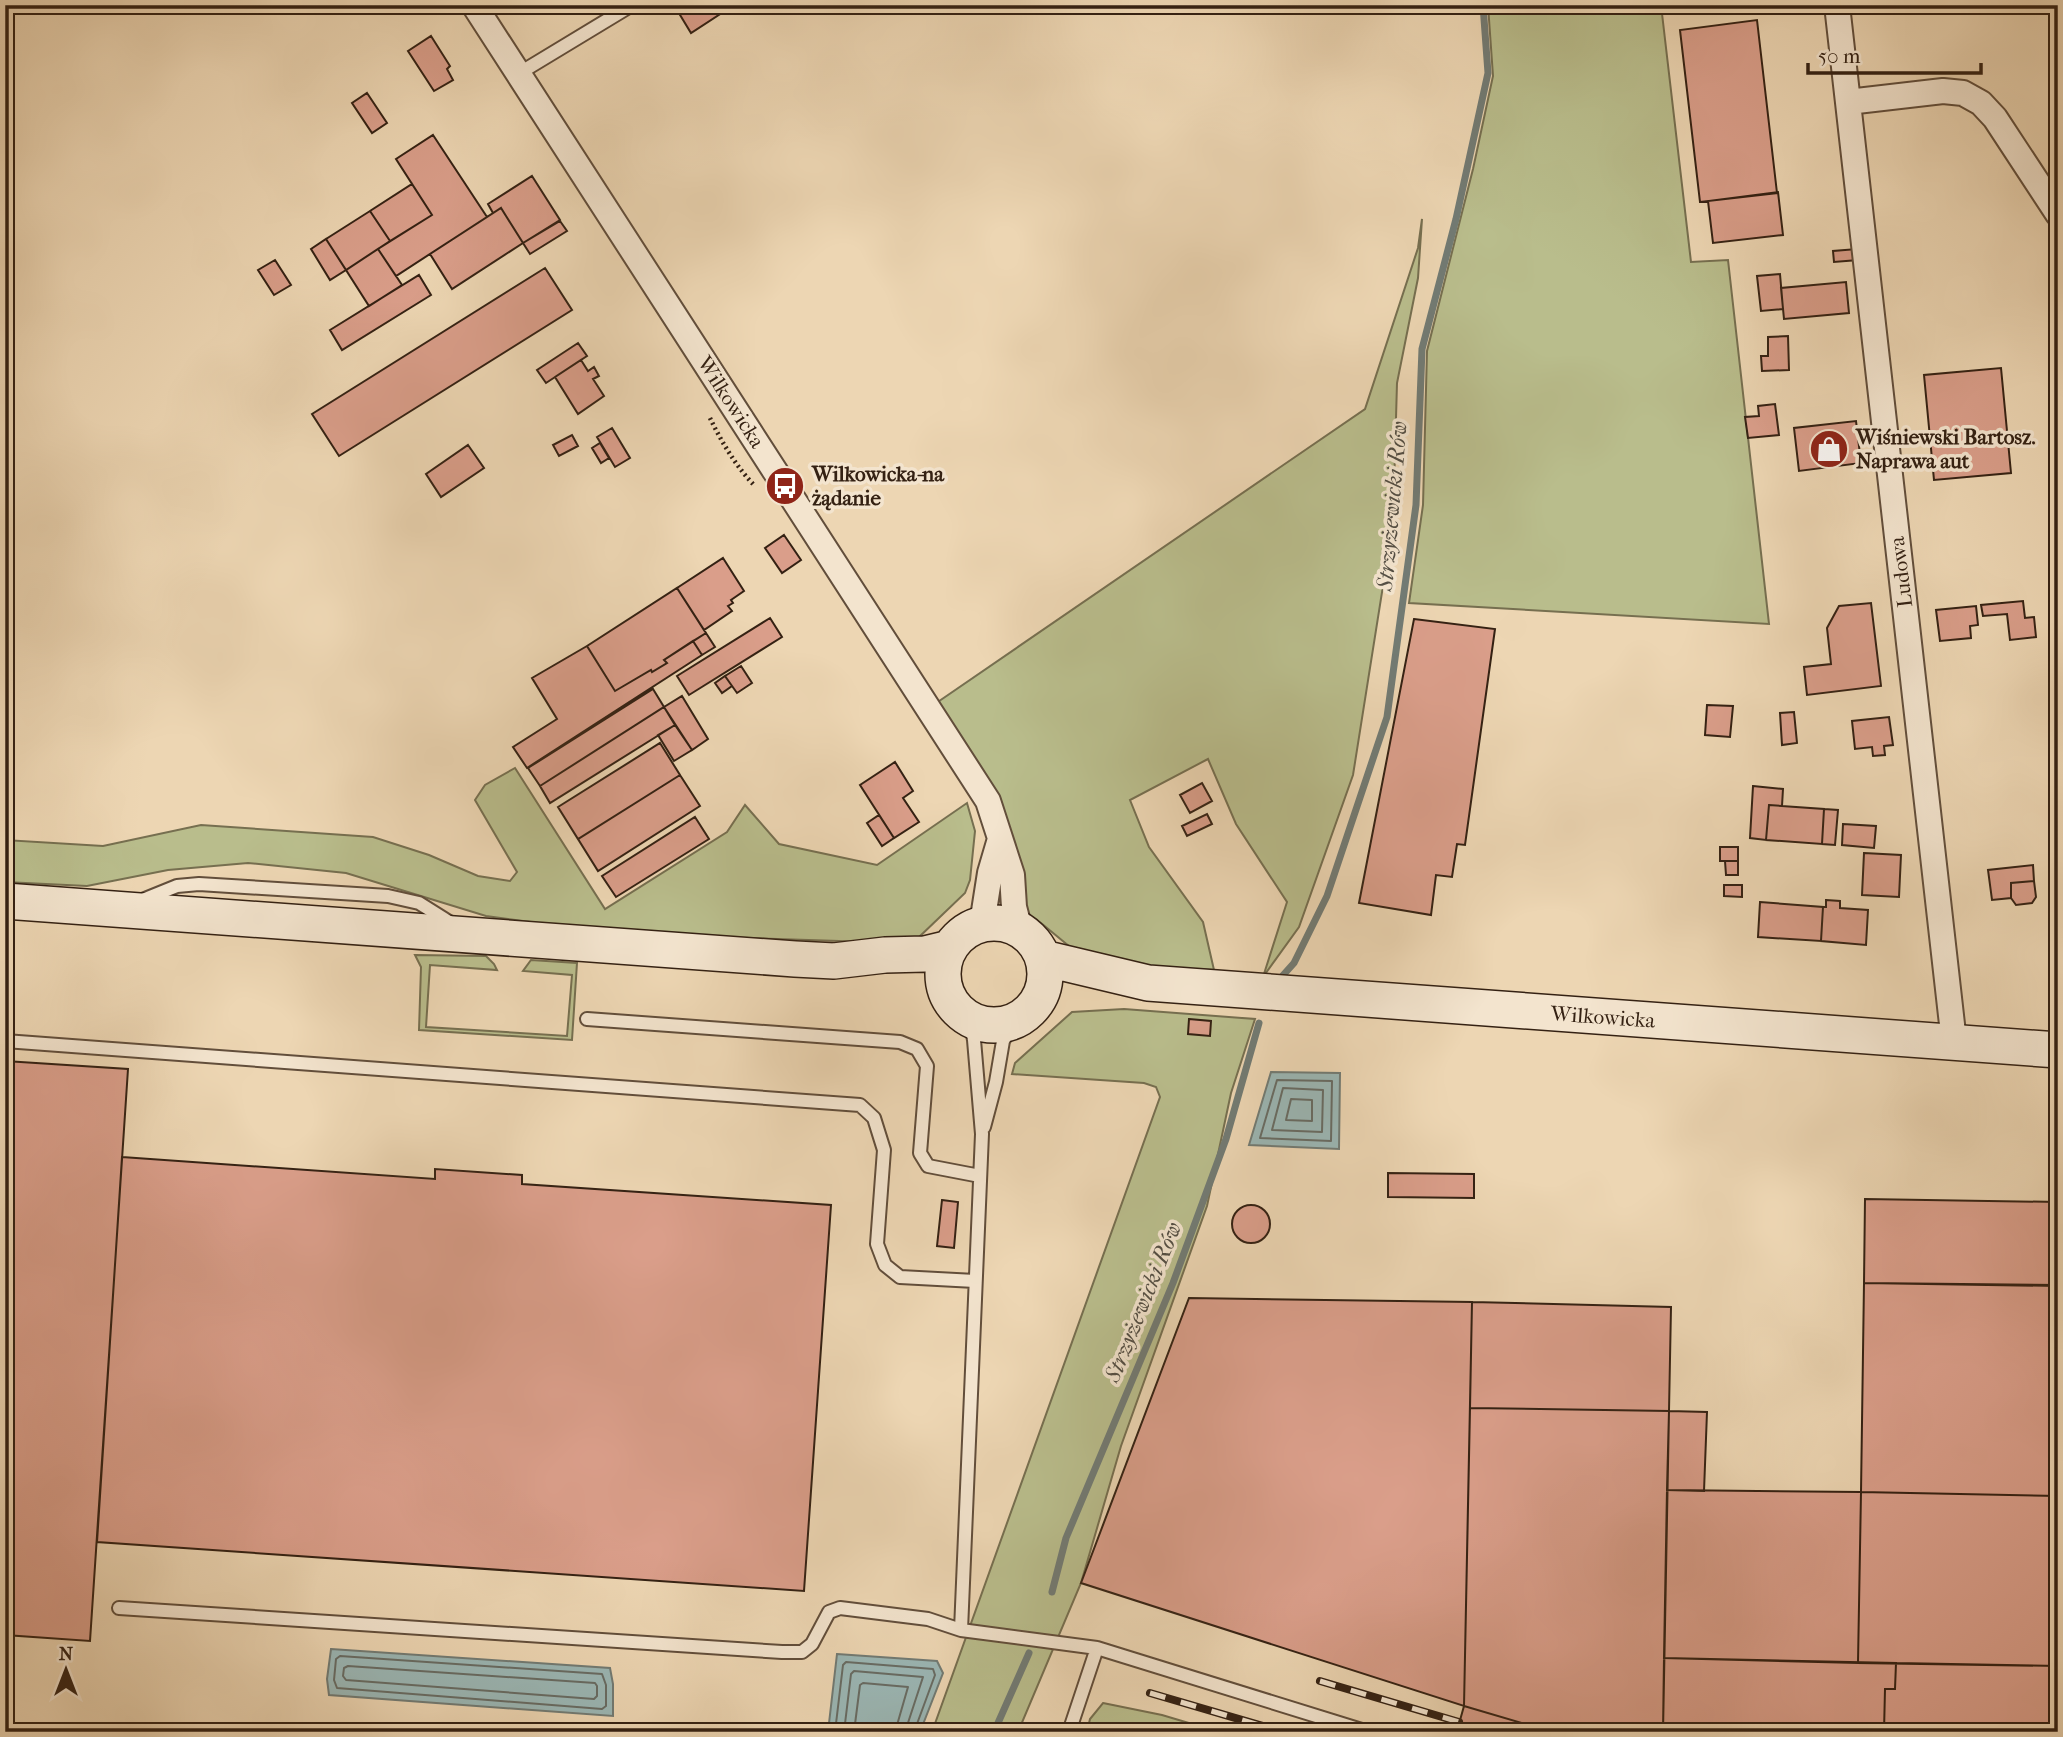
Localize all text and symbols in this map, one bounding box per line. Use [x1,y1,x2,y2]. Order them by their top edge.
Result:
scale bar [1808,32,1981,76]
text: 50 m [1818,44,1861,68]
street label: Wilkowicka [692,351,770,453]
water label: Strzyżewicki Rów [1371,420,1413,593]
place label: Wiśniewski Bartosz. Naprawa aut [1855,425,2035,473]
shop icon: Wiśniewski Bartosz. Naprawa aut [1808,428,1850,470]
place label: Wilkowicka-na żądanie [811,462,945,511]
bus stop icon: Wilkowicka-na żądanie [764,465,806,507]
street label: Ludowa [1885,535,1917,609]
street label: Wilkowicka [1549,1001,1656,1033]
water label: Strzyżewicki Rów [1098,1218,1187,1387]
north arrow [32,1636,102,1706]
text: N [59,1643,74,1665]

